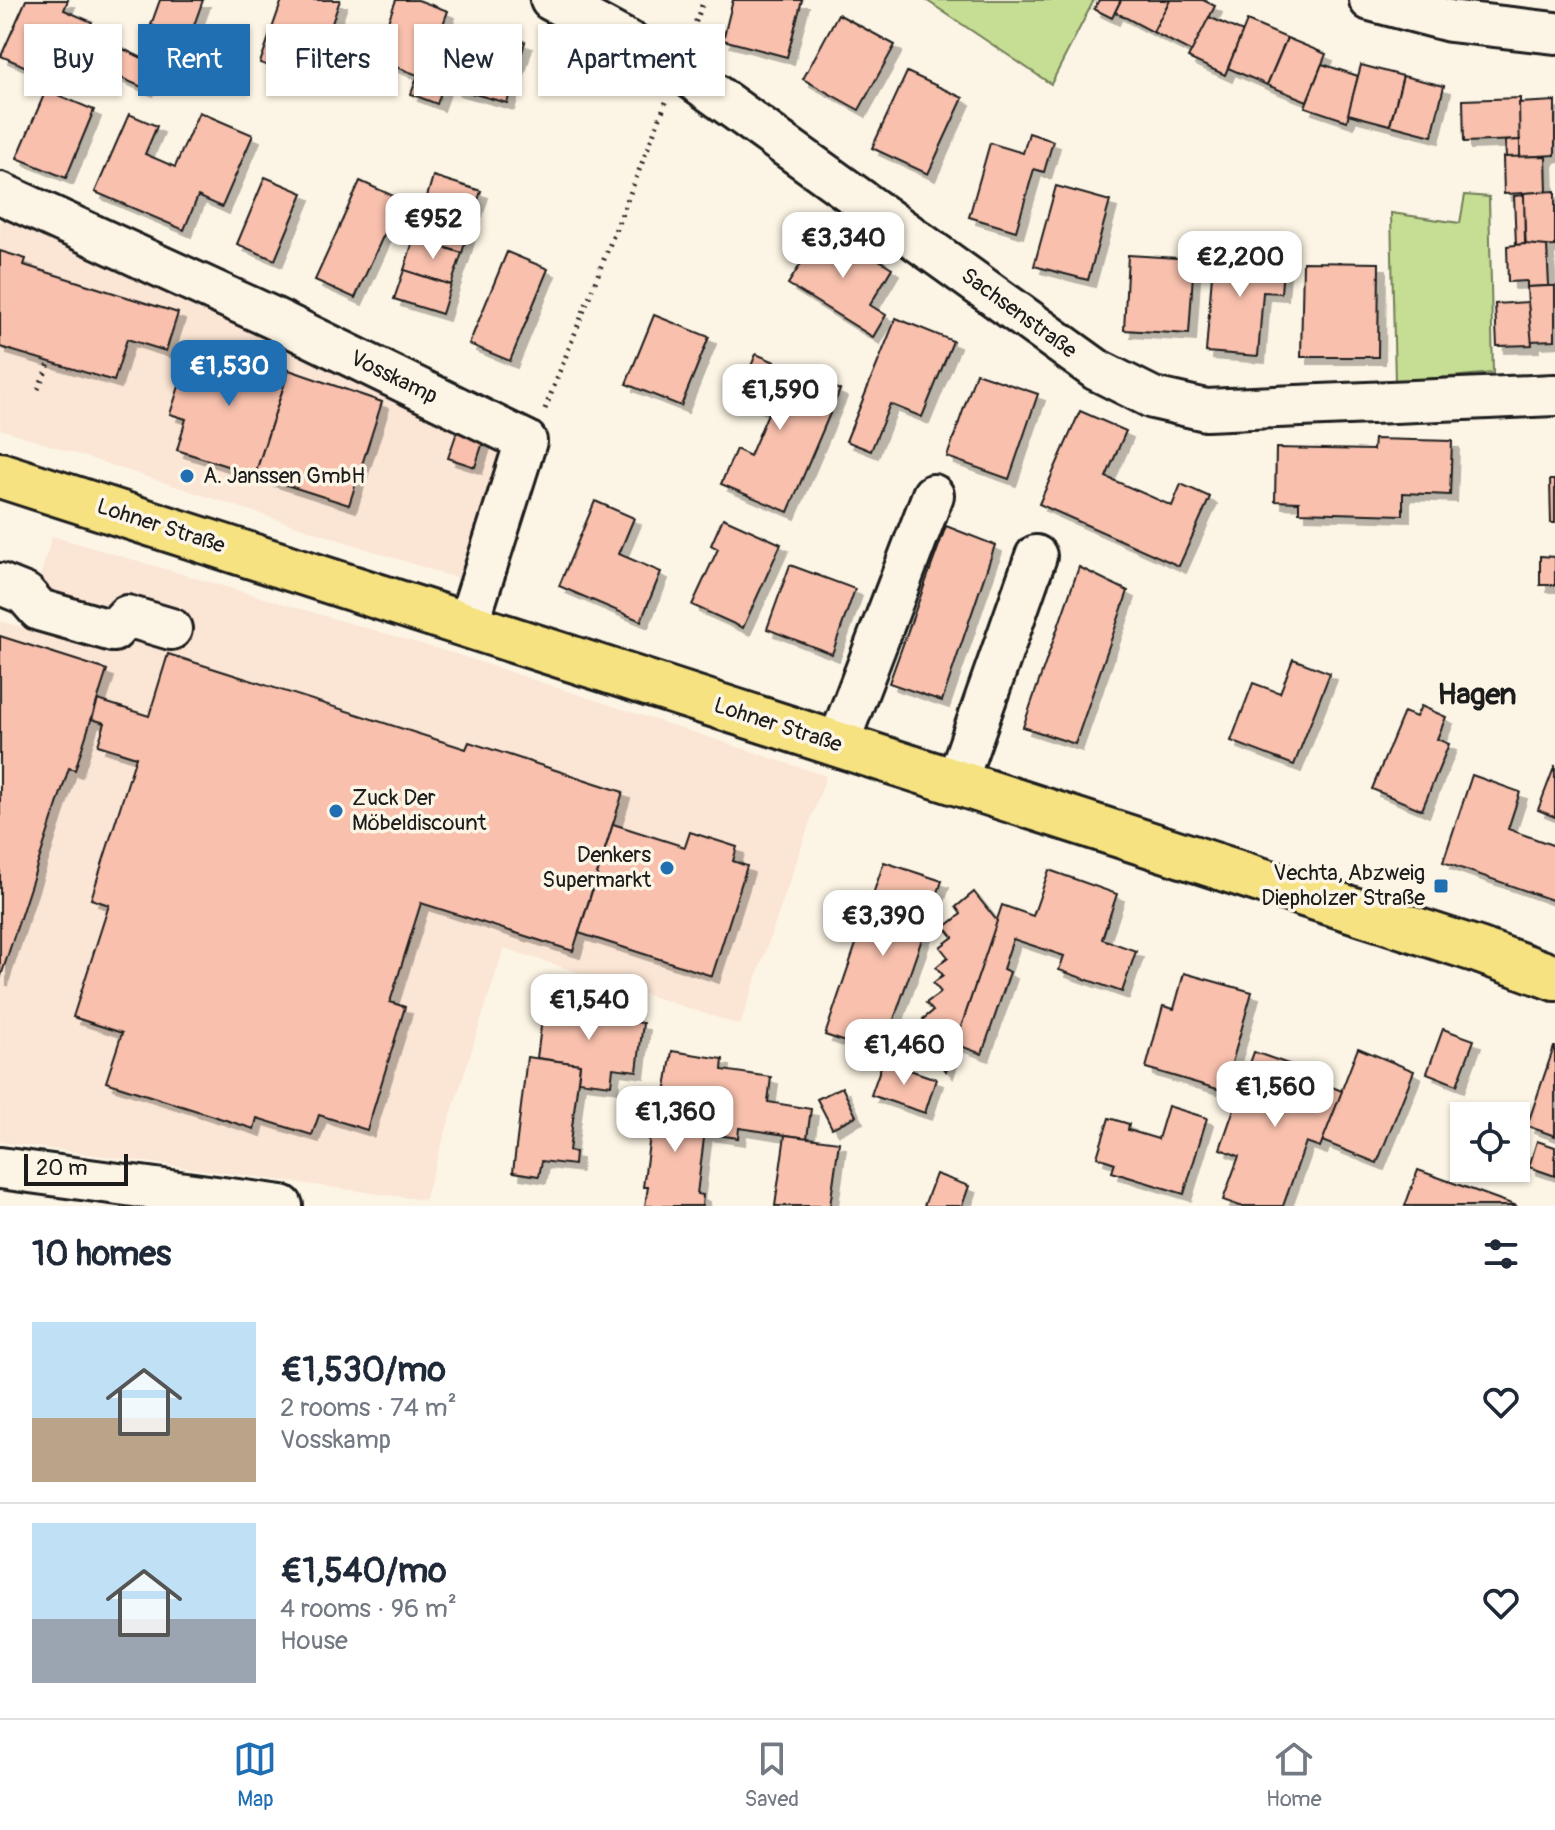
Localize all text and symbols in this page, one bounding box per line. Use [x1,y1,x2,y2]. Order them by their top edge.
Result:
chip: Buy [24,24,122,96]
chip: Rent [138,24,250,96]
chip: Filters [266,24,398,96]
chip: New [414,24,522,96]
chip: Apartment [538,24,725,96]
pin: €952 [386,193,480,261]
text: €952 [403,203,463,235]
pin: €3,340 [778,212,908,280]
text: €3,340 [800,222,886,254]
pin: €2,200 [1175,231,1305,299]
text: €2,200 [1196,241,1284,273]
street label: Sachsenstraße [956,262,1083,365]
pin: €1,530 [164,340,294,408]
street label: Vosskamp [346,344,442,410]
text: €1,530 [189,350,269,382]
pin: €1,590 [715,364,845,432]
text: €1,590 [740,374,820,406]
place label: A. Janssen GmbH [203,462,365,490]
marker: A. Janssen GmbH [178,467,196,485]
street label: Lohner Straße [93,492,229,560]
district label: Hagen [1437,676,1517,713]
street label: Lohner Straße [710,691,846,759]
place label: Zuck Der Möbeldiscount [352,784,487,837]
marker: Zuck Der Möbeldiscount [327,802,345,820]
place label: Denkers Supermarkt [542,841,651,894]
marker: Denkers Supermarkt [658,859,676,877]
place label: Vechta, Abzweig Diepholzer Straße [1261,859,1425,912]
marker: Vechta, Abzweig Diepholzer Straße [1432,877,1450,895]
pin: €3,390 [818,890,948,958]
text: €3,390 [841,900,925,932]
pin: €1,540 [524,974,654,1042]
text: €1,540 [549,984,629,1016]
pin: €1,460 [839,1019,969,1087]
text: €1,460 [863,1029,945,1061]
pin: €1,560 [1210,1061,1340,1129]
text: €1,560 [1235,1071,1315,1103]
pin: €1,360 [610,1086,740,1154]
text: €1,360 [634,1096,716,1128]
map controls [1450,1102,1530,1182]
button: locate [1450,1102,1530,1182]
scale bar [24,1150,128,1186]
text: 20 m [36,1154,88,1182]
icon: filters [1479,1232,1523,1276]
text: 10 homes [32,1233,171,1276]
text: €1,530/mo [280,1349,446,1392]
icon: home [96,1354,192,1450]
icon: heart [1479,1380,1523,1424]
text: 2 rooms · 74 m² [280,1392,457,1424]
text: Vosskamp [280,1424,391,1456]
text: €1,540/mo [280,1550,446,1593]
icon: home [96,1555,192,1651]
icon: heart [1479,1581,1523,1625]
text: 4 rooms · 96 m² [280,1593,457,1625]
text: House [280,1625,348,1657]
tab: Map [233,1737,277,1813]
tab: Saved [744,1737,799,1813]
tab: Home [1266,1737,1321,1813]

